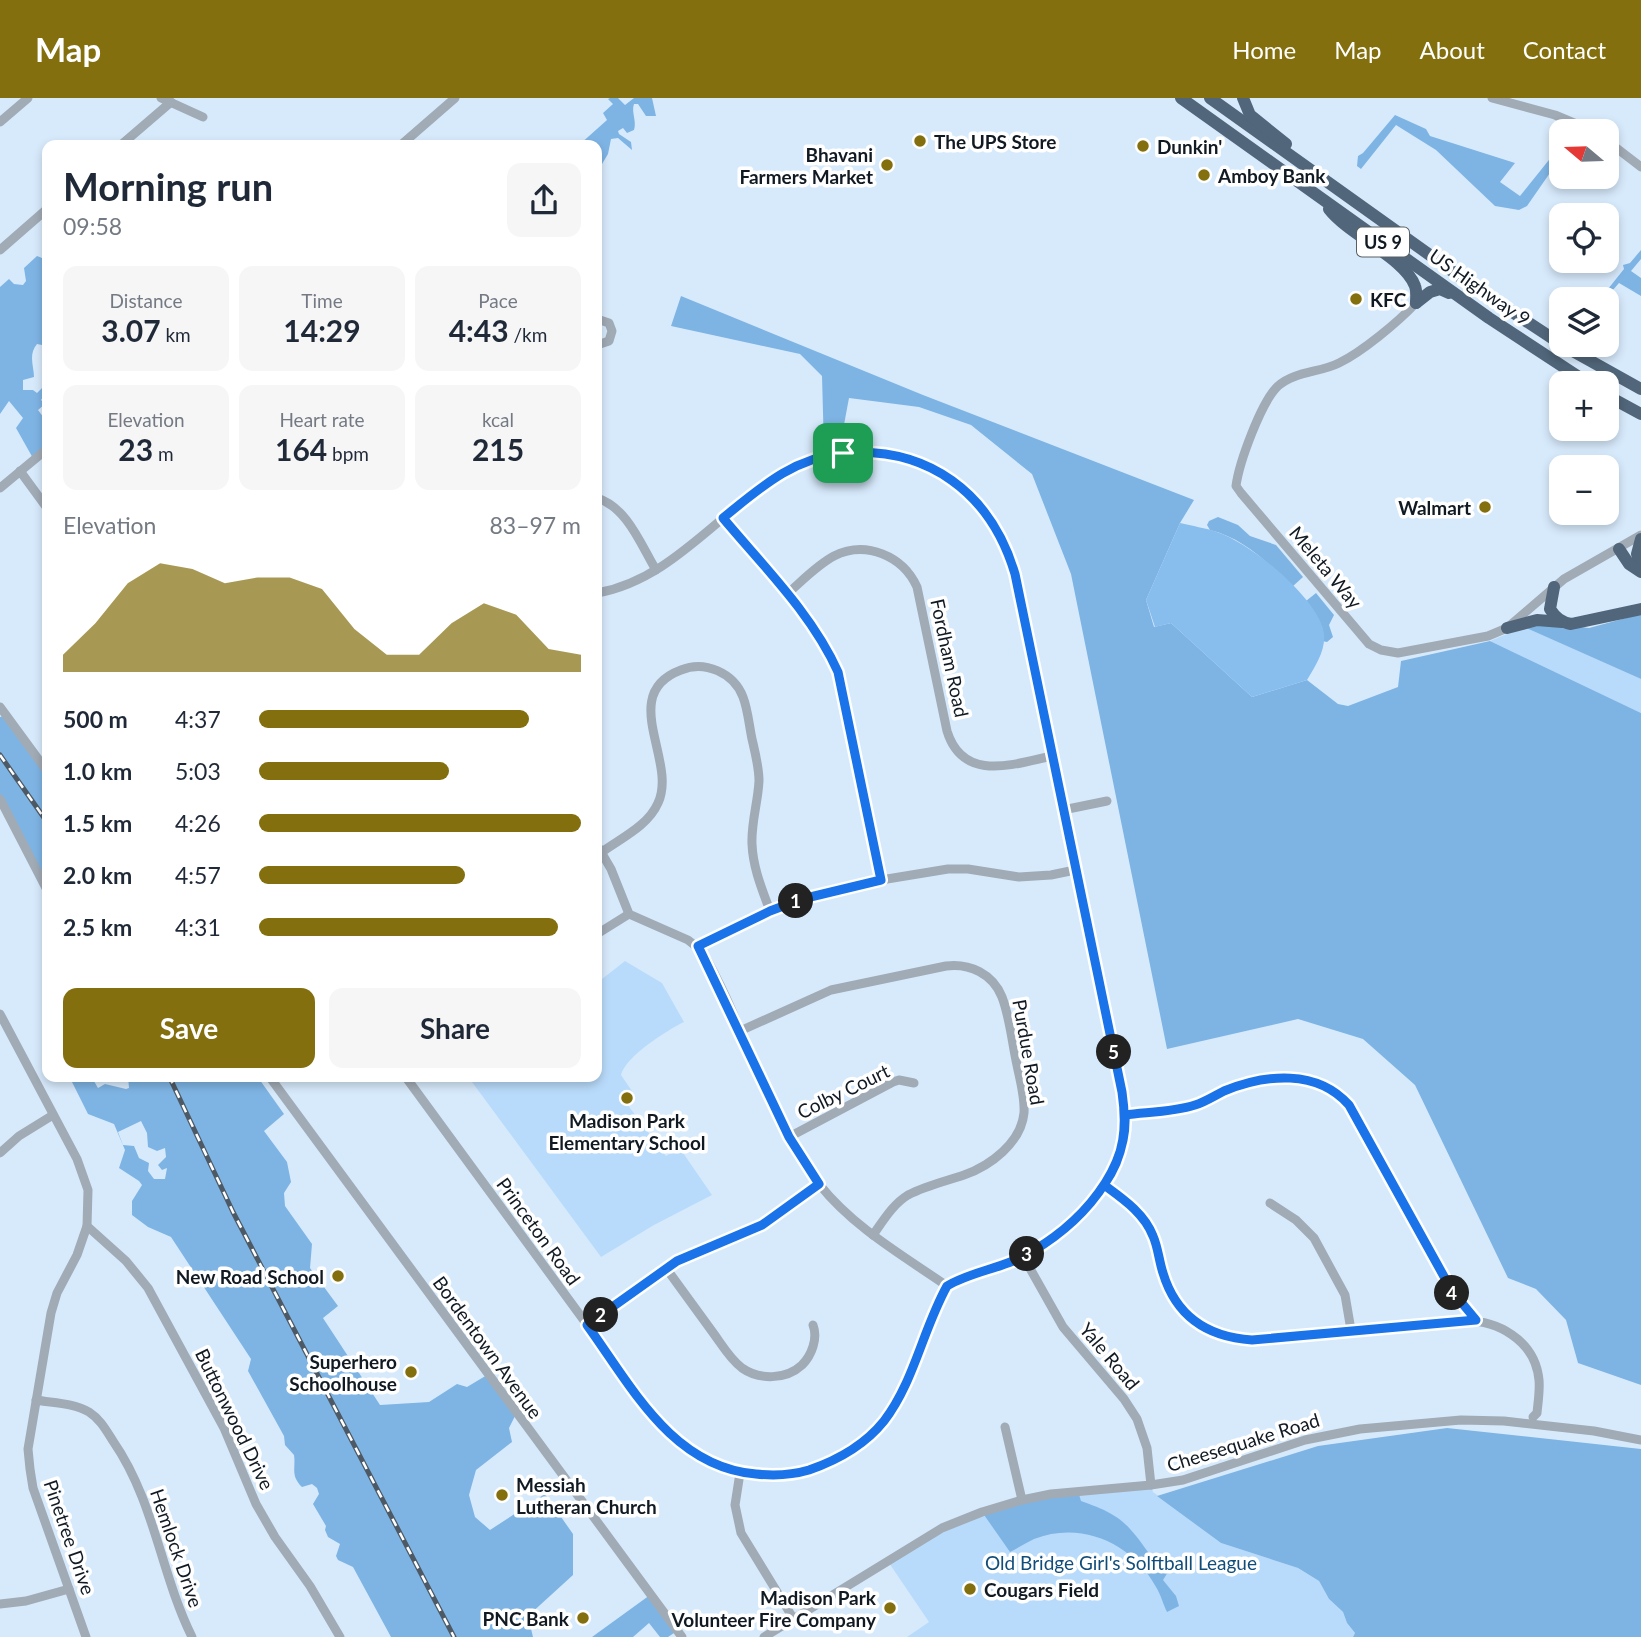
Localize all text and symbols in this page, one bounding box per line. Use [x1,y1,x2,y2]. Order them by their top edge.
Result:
text: Map [35,29,101,69]
text: Home [1232,35,1296,64]
text: Map [1334,35,1382,64]
text: About [1420,35,1485,64]
text: Contact [1523,35,1606,64]
north arrow [1549,119,1619,189]
map controls [1549,119,1619,525]
place label: The UPS Store [934,130,1056,153]
marker: The UPS Store [912,133,928,149]
place label: Dunkin' [1157,135,1222,158]
marker: Dunkin' [1135,138,1151,154]
place label: Bhavani Farmers Market [739,143,873,188]
marker: Bhavani Farmers Market [879,157,895,173]
text: Morning run [63,163,273,209]
button: share [507,163,581,237]
place label: Amboy Bank [1217,164,1326,187]
marker: Amboy Bank [1196,167,1212,183]
button: locate [1549,203,1619,273]
text: 09:58 [63,212,122,240]
road number: US 9 [1357,228,1409,257]
street label: US Highway 9 [1425,244,1535,330]
button: layers [1549,287,1619,357]
place label: KFC [1370,288,1407,311]
text: Distance [110,289,182,312]
text: Time [301,289,343,312]
text: Pace [478,289,518,312]
marker: KFC [1348,291,1364,307]
text: 3.07 [101,312,161,348]
text: 14:29 [283,312,361,348]
text: 4:43 [449,312,509,348]
text: km [161,323,191,346]
text: /km [509,323,547,346]
button: + [1549,371,1619,441]
text: Elevation [107,408,185,431]
text: Heart rate [279,408,365,431]
text: kcal [482,408,514,431]
pin [813,423,873,483]
text: 23 [118,431,153,467]
text: 164 [275,431,327,467]
text: 215 [472,431,524,467]
icon: arrive [824,434,862,472]
text: m [153,442,174,465]
text: bpm [327,442,369,465]
button: − [1549,455,1619,525]
place label: Walmart [1398,496,1471,519]
marker: Walmart [1477,499,1493,515]
text: Elevation [63,511,156,539]
text: 83–97 m [489,511,581,539]
street label: Meleta Way [1285,521,1367,613]
street label: Fordham Road [926,597,974,719]
text: 500 m [63,705,128,733]
text: 4:37 [175,705,221,733]
text: 1.0 km [63,757,132,785]
text: 5:03 [175,757,221,785]
text: 1.5 km [63,809,132,837]
text: 4:26 [175,809,221,837]
text: 2.0 km [63,861,132,889]
text: 4:57 [175,861,221,889]
pin: 1 [778,884,814,918]
text: 1 [790,889,801,912]
text: 2.5 km [63,913,132,941]
text: 4:31 [175,913,221,941]
button: Save [63,988,315,1068]
button: Share [329,988,581,1068]
street label: Purdue Road [1008,997,1050,1107]
pin: 5 [1096,1034,1132,1070]
text: 5 [1108,1040,1119,1063]
street label: Colby Court [793,1059,893,1123]
marker: Madison Park Elementary School [619,1090,635,1106]
place label: Madison Park Elementary School [548,1109,706,1154]
street label: Princeton Road [492,1173,586,1289]
pin: 3 [1010,1236,1044,1272]
text: 3 [1021,1242,1032,1265]
place label: New Road School [176,1265,324,1288]
marker: New Road School [330,1268,346,1284]
street label: Bordentown Avenue [429,1271,547,1423]
pin: 4 [1434,1276,1470,1310]
text: 4 [1446,1281,1457,1304]
pin: 2 [584,1298,618,1332]
text: 2 [595,1303,606,1326]
street label: Yale Road [1075,1318,1145,1394]
street label: Buttonwood Drive [191,1345,279,1493]
place label: Superhero Schoolhouse [289,1350,397,1395]
marker: Superhero Schoolhouse [403,1364,419,1380]
street label: Cheesequake Road [1164,1408,1322,1476]
place label: Messiah Lutheran Church [516,1473,657,1518]
street label: Pinetree Drive [40,1477,100,1597]
street label: Hemlock Drive [146,1486,208,1610]
marker: Messiah Lutheran Church [494,1487,510,1503]
park label: Old Bridge Girl's Solftball League [985,1551,1257,1574]
place label: Cougars Field [984,1578,1099,1601]
marker: Cougars Field [962,1581,978,1597]
place label: Madison Park Volunteer Fire Company [671,1586,877,1631]
marker: Madison Park Volunteer Fire Company [882,1600,898,1616]
place label: PNC Bank [483,1607,570,1630]
marker: PNC Bank [575,1610,591,1626]

